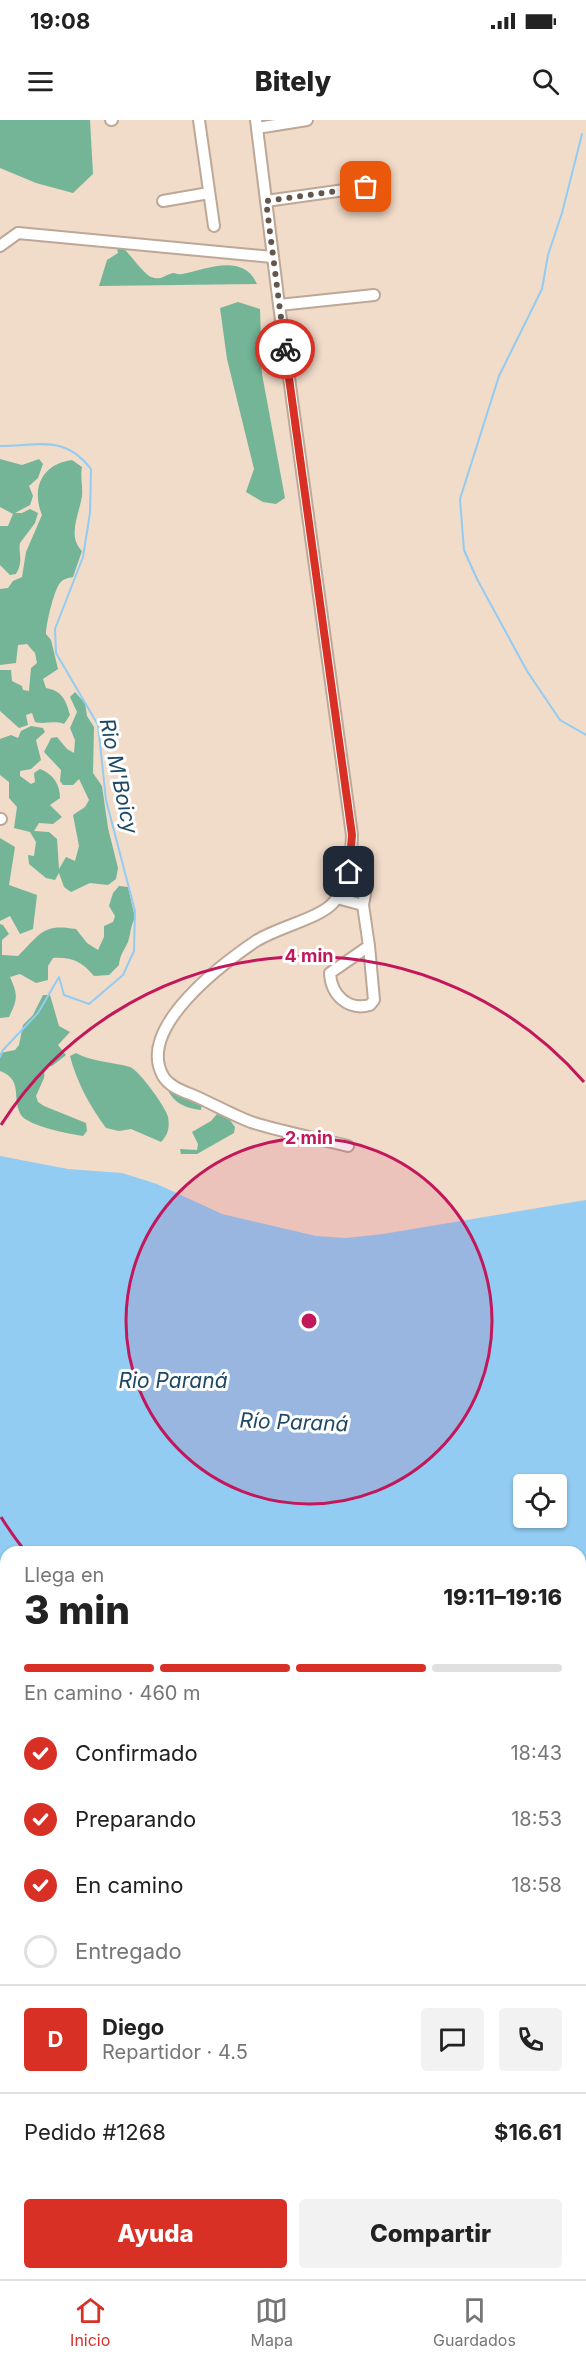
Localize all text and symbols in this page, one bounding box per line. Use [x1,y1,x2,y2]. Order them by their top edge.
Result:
text: 19:08 [30,8,90,34]
icon: menu [24,65,57,98]
text: Bitely [255,65,331,98]
icon: search [529,65,562,98]
pin [340,161,391,212]
icon: bag [349,170,382,203]
courier [255,319,315,379]
icon: bike [269,333,302,366]
water label: Rio M'Boicy [95,716,144,837]
pin [323,846,374,897]
icon: home [332,855,365,888]
text: 4 min [285,945,333,966]
text: 2 min [285,1127,333,1148]
centre of rings [299,1311,319,1331]
water label: Rio Paraná [118,1368,228,1393]
water label: Río Paraná [239,1408,349,1436]
map controls [513,1474,567,1528]
button: locate [513,1474,567,1528]
text: Llega en [24,1563,104,1587]
text: 19:11–19:16 [443,1584,562,1610]
text: 3 min [24,1586,130,1633]
text: En camino · 460 m [24,1681,201,1705]
icon: check [24,1737,57,1770]
text: Confirmado [75,1740,198,1766]
text: 18:43 [510,1741,562,1765]
icon: check [24,1803,57,1836]
text: Preparando [75,1806,196,1832]
text: 18:53 [511,1807,562,1831]
icon: check [24,1869,57,1902]
text: En camino [75,1872,183,1898]
text: 18:58 [511,1873,562,1897]
text: Entregado [75,1938,182,1964]
button: chat [421,2008,484,2071]
button: phone [499,2008,562,2071]
text: Diego [102,2014,164,2040]
text: D [48,2026,63,2052]
text: Repartidor · 4.5 [102,2040,248,2064]
text: Pedido #1268 [24,2119,166,2145]
text: $16.61 [494,2119,562,2145]
button: Ayuda [24,2199,287,2268]
button: Compartir [299,2199,562,2268]
tab: Inicio [70,2294,110,2350]
tab: Mapa [251,2294,293,2350]
tab: Guardados [433,2294,516,2350]

